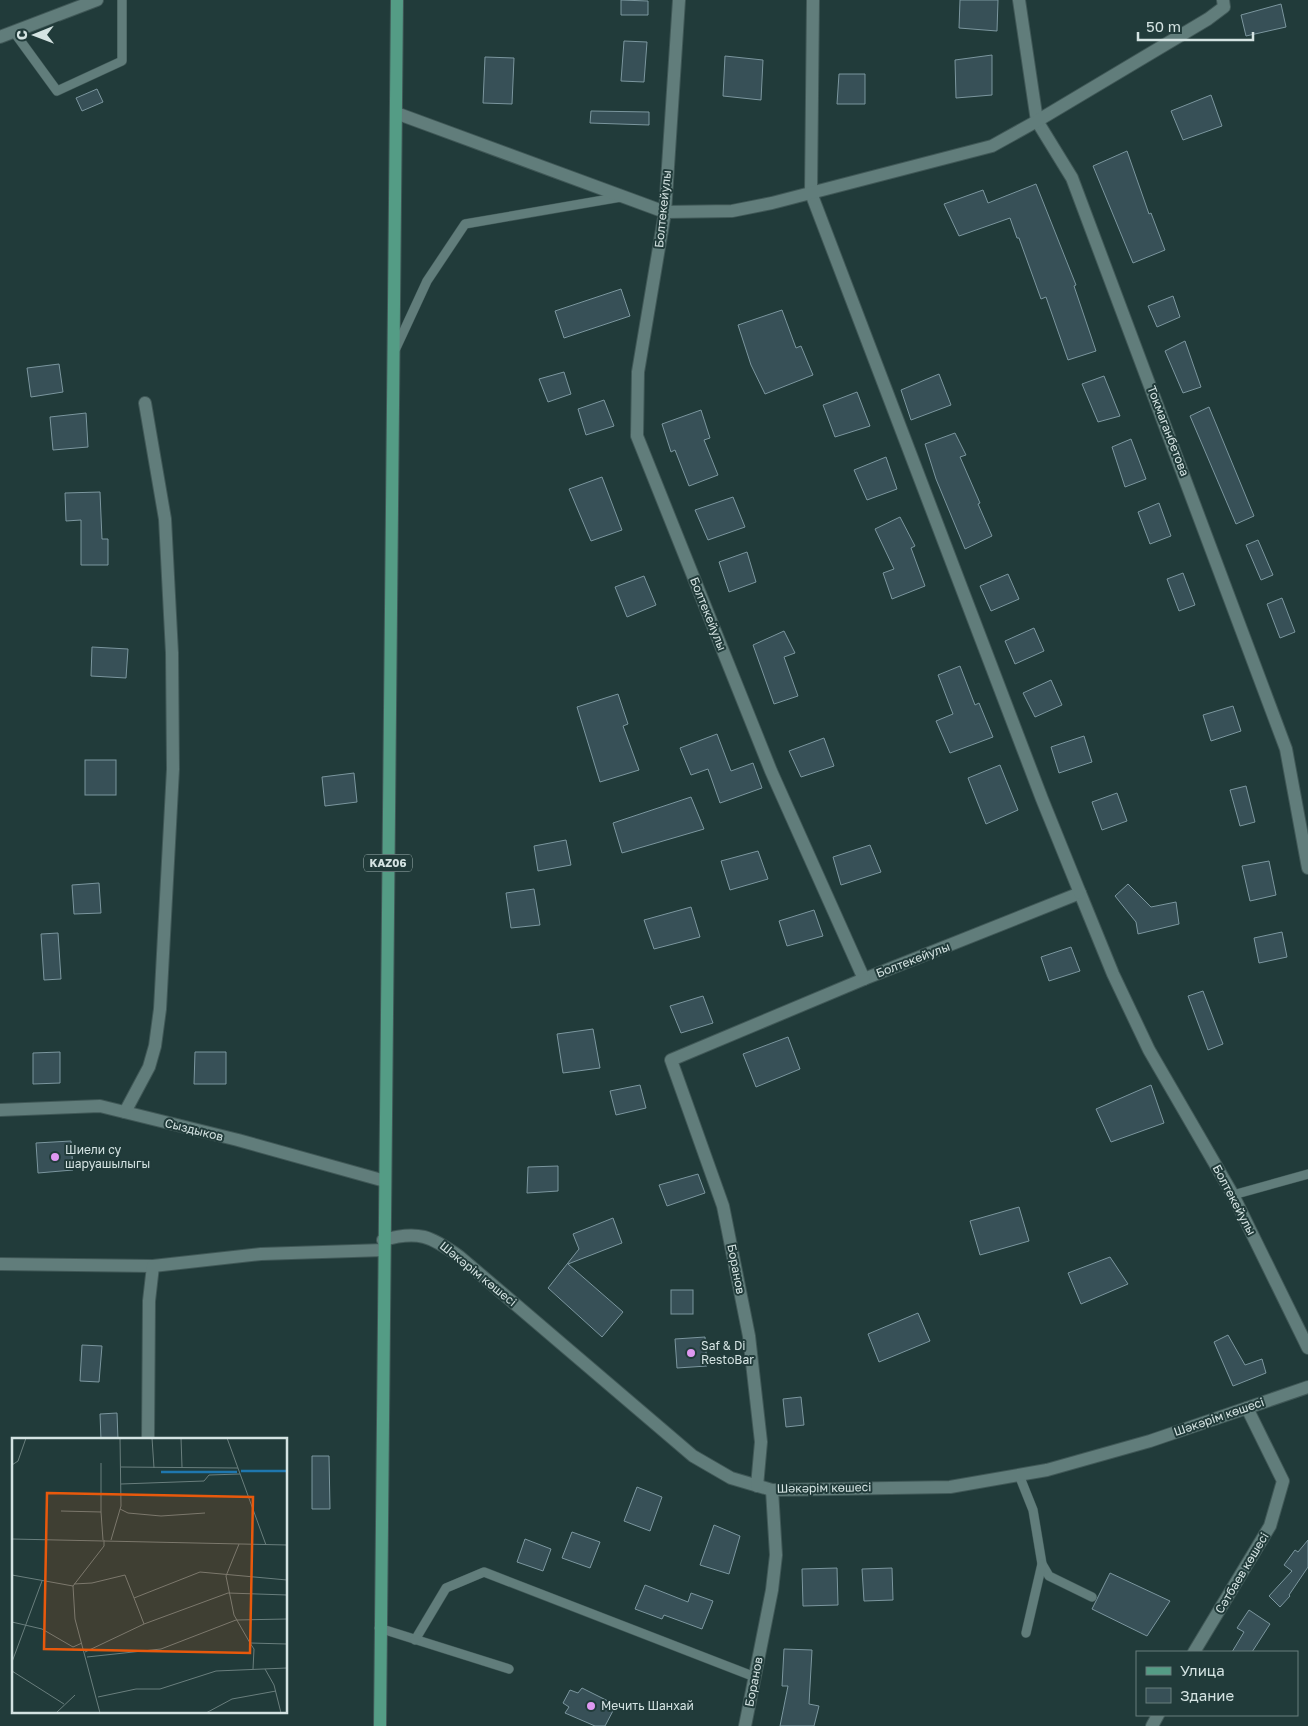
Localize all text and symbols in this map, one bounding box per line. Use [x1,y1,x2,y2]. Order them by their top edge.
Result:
north arrow [10,10,60,60]
scale bar [1138,10,1253,42]
text: 50 m [1146,17,1181,35]
text: С [13,30,30,40]
street label: Болтекейулы [651,169,674,249]
street label: Токмаганбетова [1144,383,1193,478]
street label: Болтекейулы [687,575,730,653]
road number: KАZ06 [364,854,412,871]
street label: Болтекейулы [874,939,952,981]
street label: Сыздыков [163,1115,225,1144]
place label: Шиели су шаруашылыгы [65,1142,150,1171]
marker: Шиели су шаруашылыгы [49,1151,61,1163]
street label: Болтекейулы [1210,1162,1259,1238]
street label: Шәкәрім көшесі [437,1238,520,1309]
street label: Боранов [724,1243,749,1295]
place label: Saf & Di RestoBar [701,1338,754,1367]
marker: Saf & Di RestoBar [685,1347,697,1359]
street label: Шәкәрім көшесі [1172,1394,1266,1439]
inset map [12,1438,288,1714]
street label: Шәкәрім көшесі [776,1479,871,1496]
street label: Сәтбаев көшесі [1211,1530,1272,1616]
legend [1136,1651,1298,1716]
street label: Боранов [741,1655,766,1708]
text: Улица [1180,1661,1225,1679]
text: Здание [1180,1686,1234,1704]
place label: Мечить Шанхай [601,1698,694,1713]
marker: Мечить Шанхай [585,1700,597,1712]

